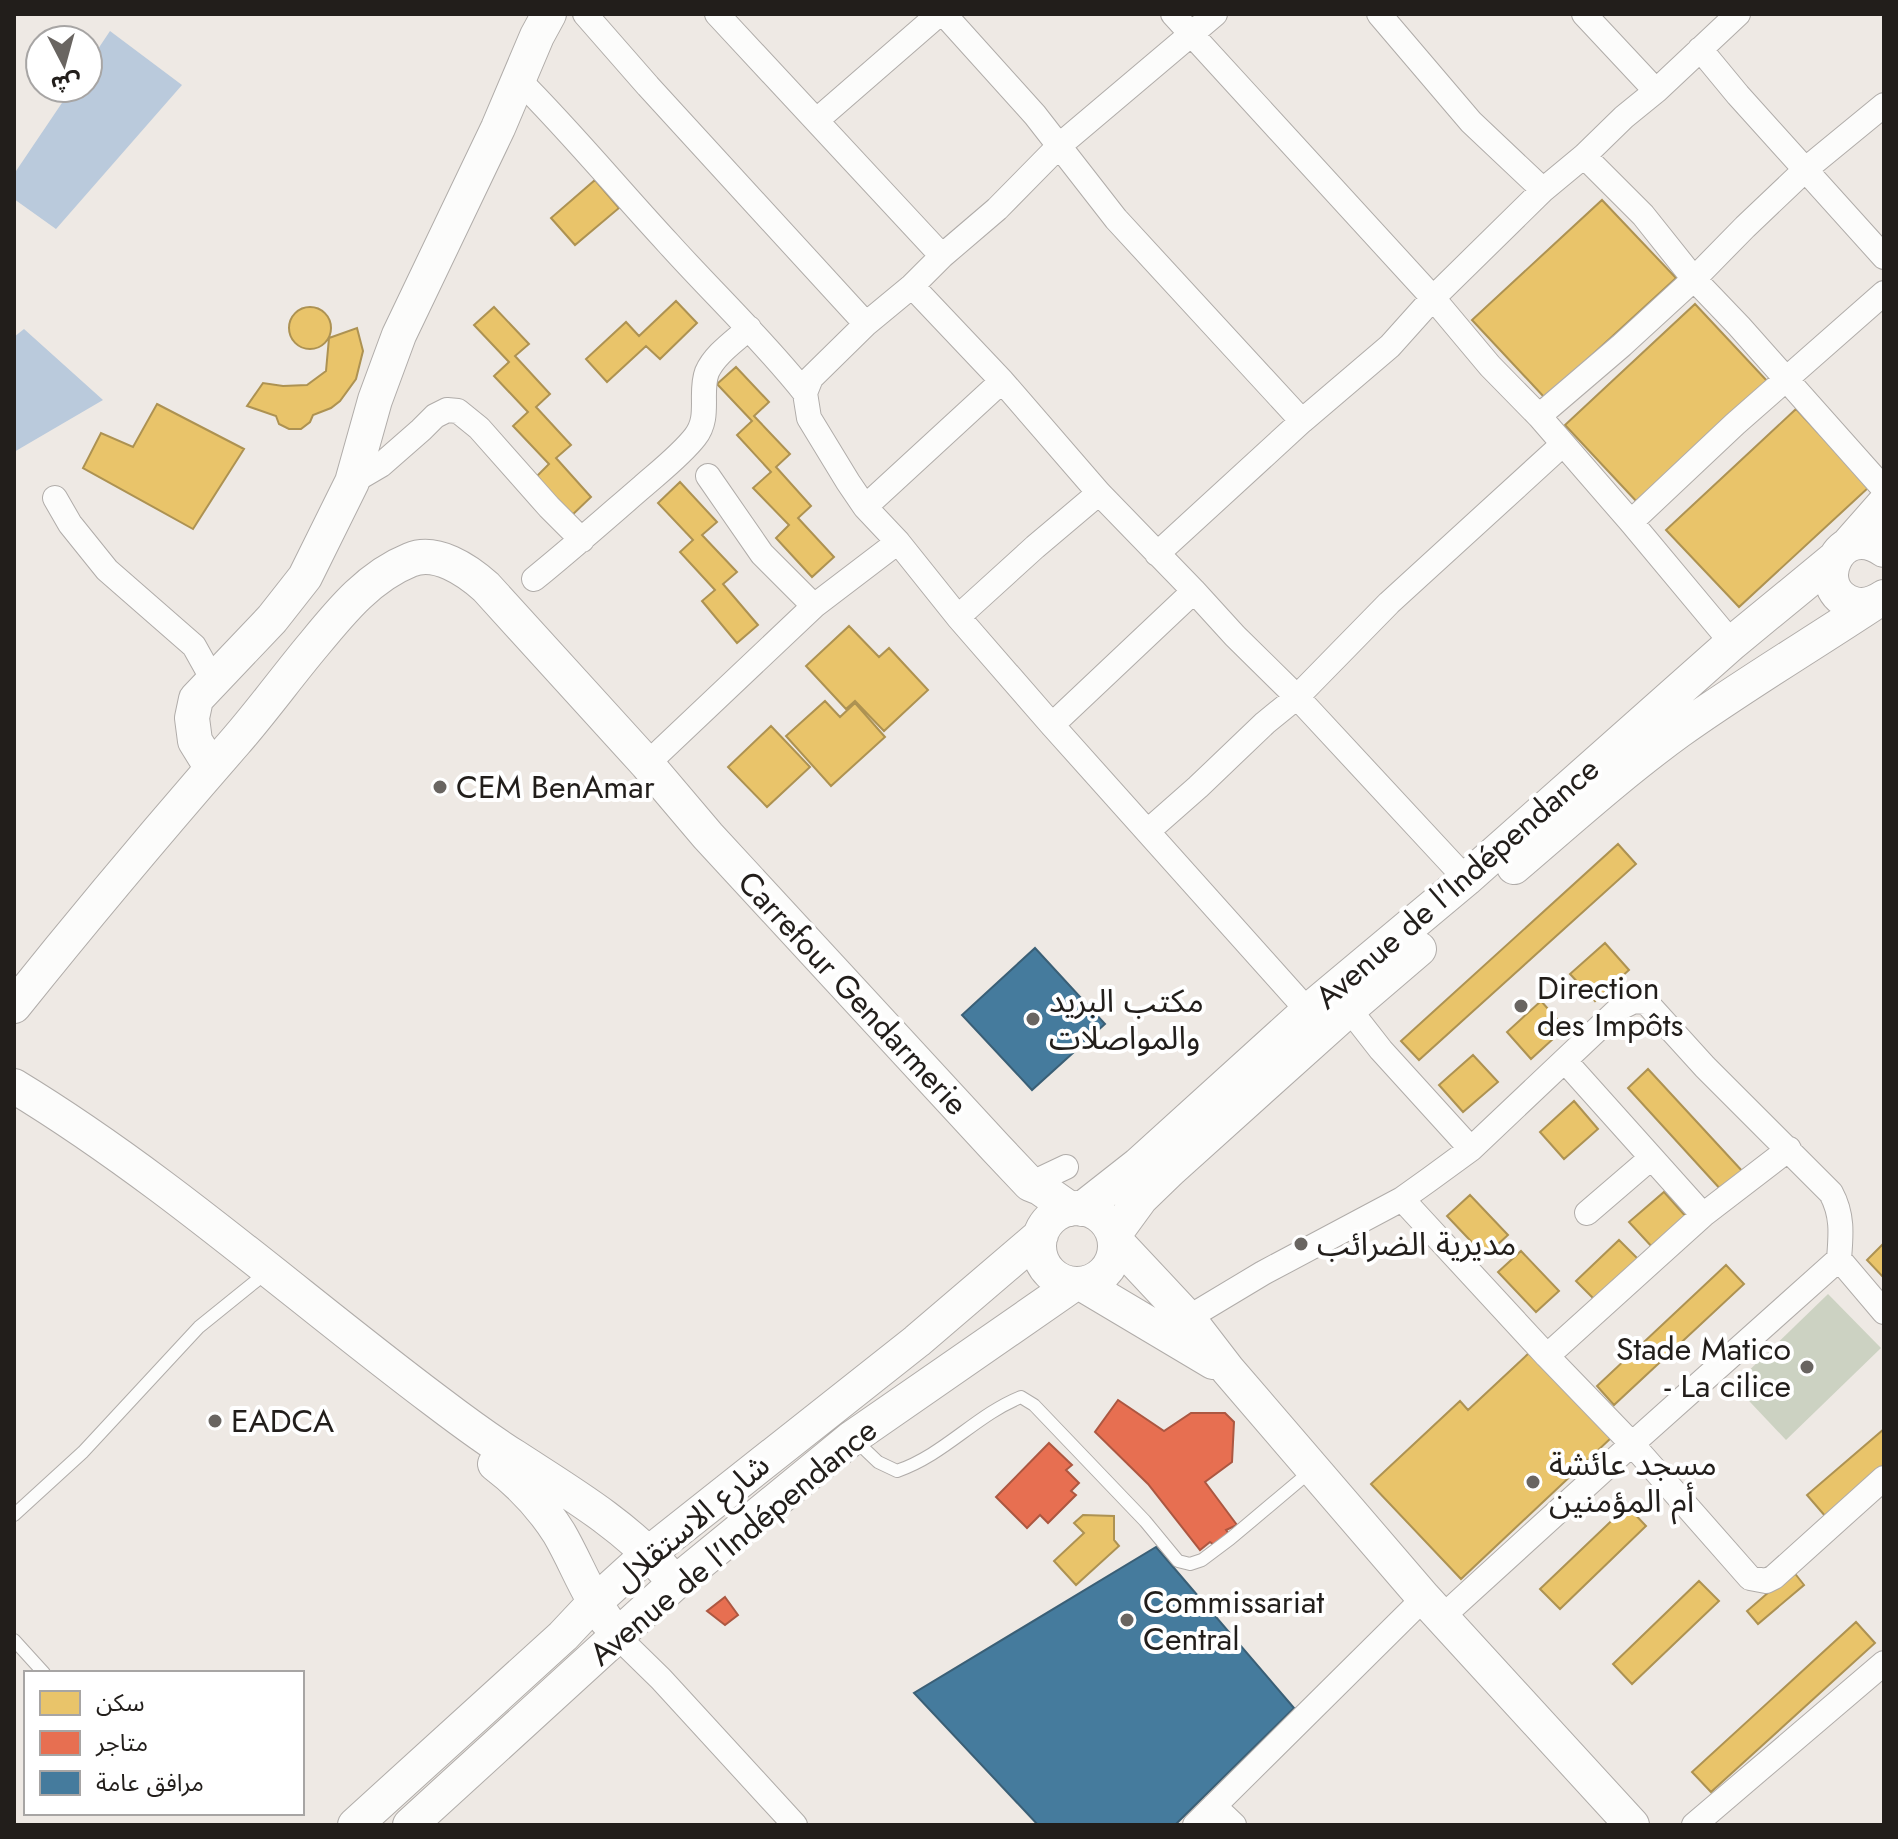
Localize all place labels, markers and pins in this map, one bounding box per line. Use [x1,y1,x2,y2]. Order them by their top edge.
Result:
place label: CEM BenAmar [456,764,655,810]
marker: CEM BenAmar [431,778,449,796]
place label: Direction des Impôts [1537,965,1683,1048]
place label: مكتب البريد والمواصلات [1049,978,1204,1061]
marker: Direction des Impôts [1512,997,1530,1015]
marker: مكتب البريد والمواصلات [1024,1010,1042,1028]
place label: مديرية الضرائب [1317,1221,1516,1267]
marker: مديرية الضرائب [1292,1235,1310,1253]
place label: Stade Matico - La cilice [1616,1326,1791,1409]
marker: Stade Matico - La cilice [1798,1358,1816,1376]
place label: EADCA [231,1398,334,1444]
marker: EADCA [206,1412,224,1430]
place label: مسجد عائشة أم المؤمنين [1549,1441,1717,1525]
marker: مسجد عائشة أم المؤمنين [1524,1473,1542,1491]
place label: Commissariat Central [1143,1579,1325,1662]
marker: Commissariat Central [1118,1611,1136,1629]

